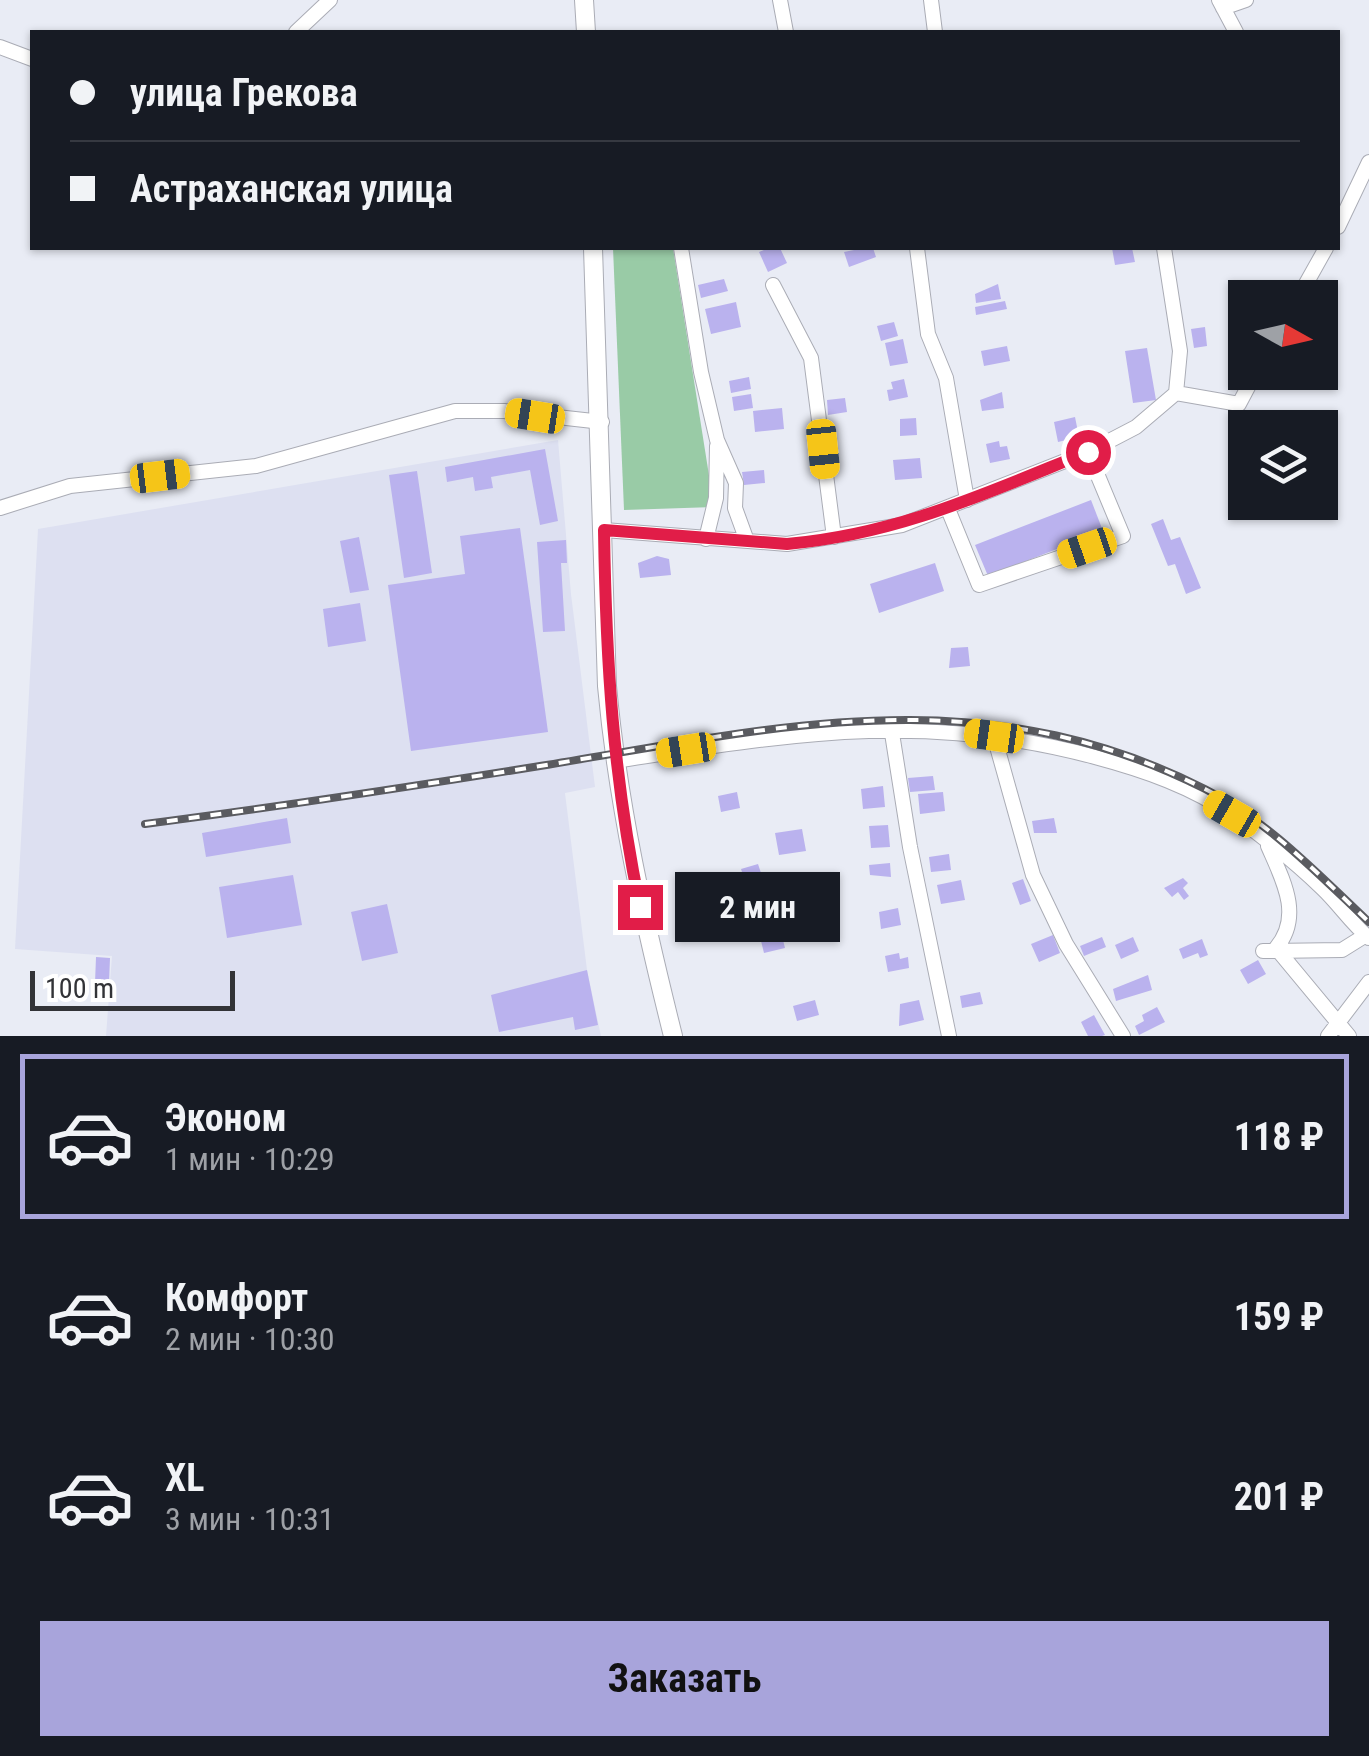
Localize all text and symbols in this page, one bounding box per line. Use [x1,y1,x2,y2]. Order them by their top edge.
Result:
text: улица Грекова [130,71,358,115]
text: Астраханская улица [130,167,453,211]
north arrow [1228,280,1338,390]
map controls [1228,280,1338,520]
car [503,396,567,436]
button: layers [1228,410,1338,520]
car [805,418,841,480]
route start [1066,430,1111,475]
car [128,457,192,495]
car [1054,524,1120,572]
car [962,717,1026,755]
car [654,730,718,770]
car [1199,786,1265,842]
callout: 2 мин [675,872,840,942]
route end [618,885,663,930]
text: 2 мин [719,888,796,926]
scale bar [30,966,235,1010]
text: 100 m [45,972,114,1005]
icon: car [45,1092,135,1182]
text: Эконом [165,1096,287,1140]
text: 118 ₽ [1234,1115,1324,1159]
text: 1 мин · 10:29 [165,1140,335,1178]
icon: car [45,1272,135,1362]
text: Комфорт [165,1276,308,1320]
text: 159 ₽ [1234,1295,1324,1339]
text: 2 мин · 10:30 [165,1320,335,1358]
icon: car [45,1452,135,1542]
text: XL [165,1456,204,1500]
text: 201 ₽ [1234,1475,1324,1519]
text: 3 мин · 10:31 [165,1500,335,1538]
button: Заказать [40,1621,1329,1736]

